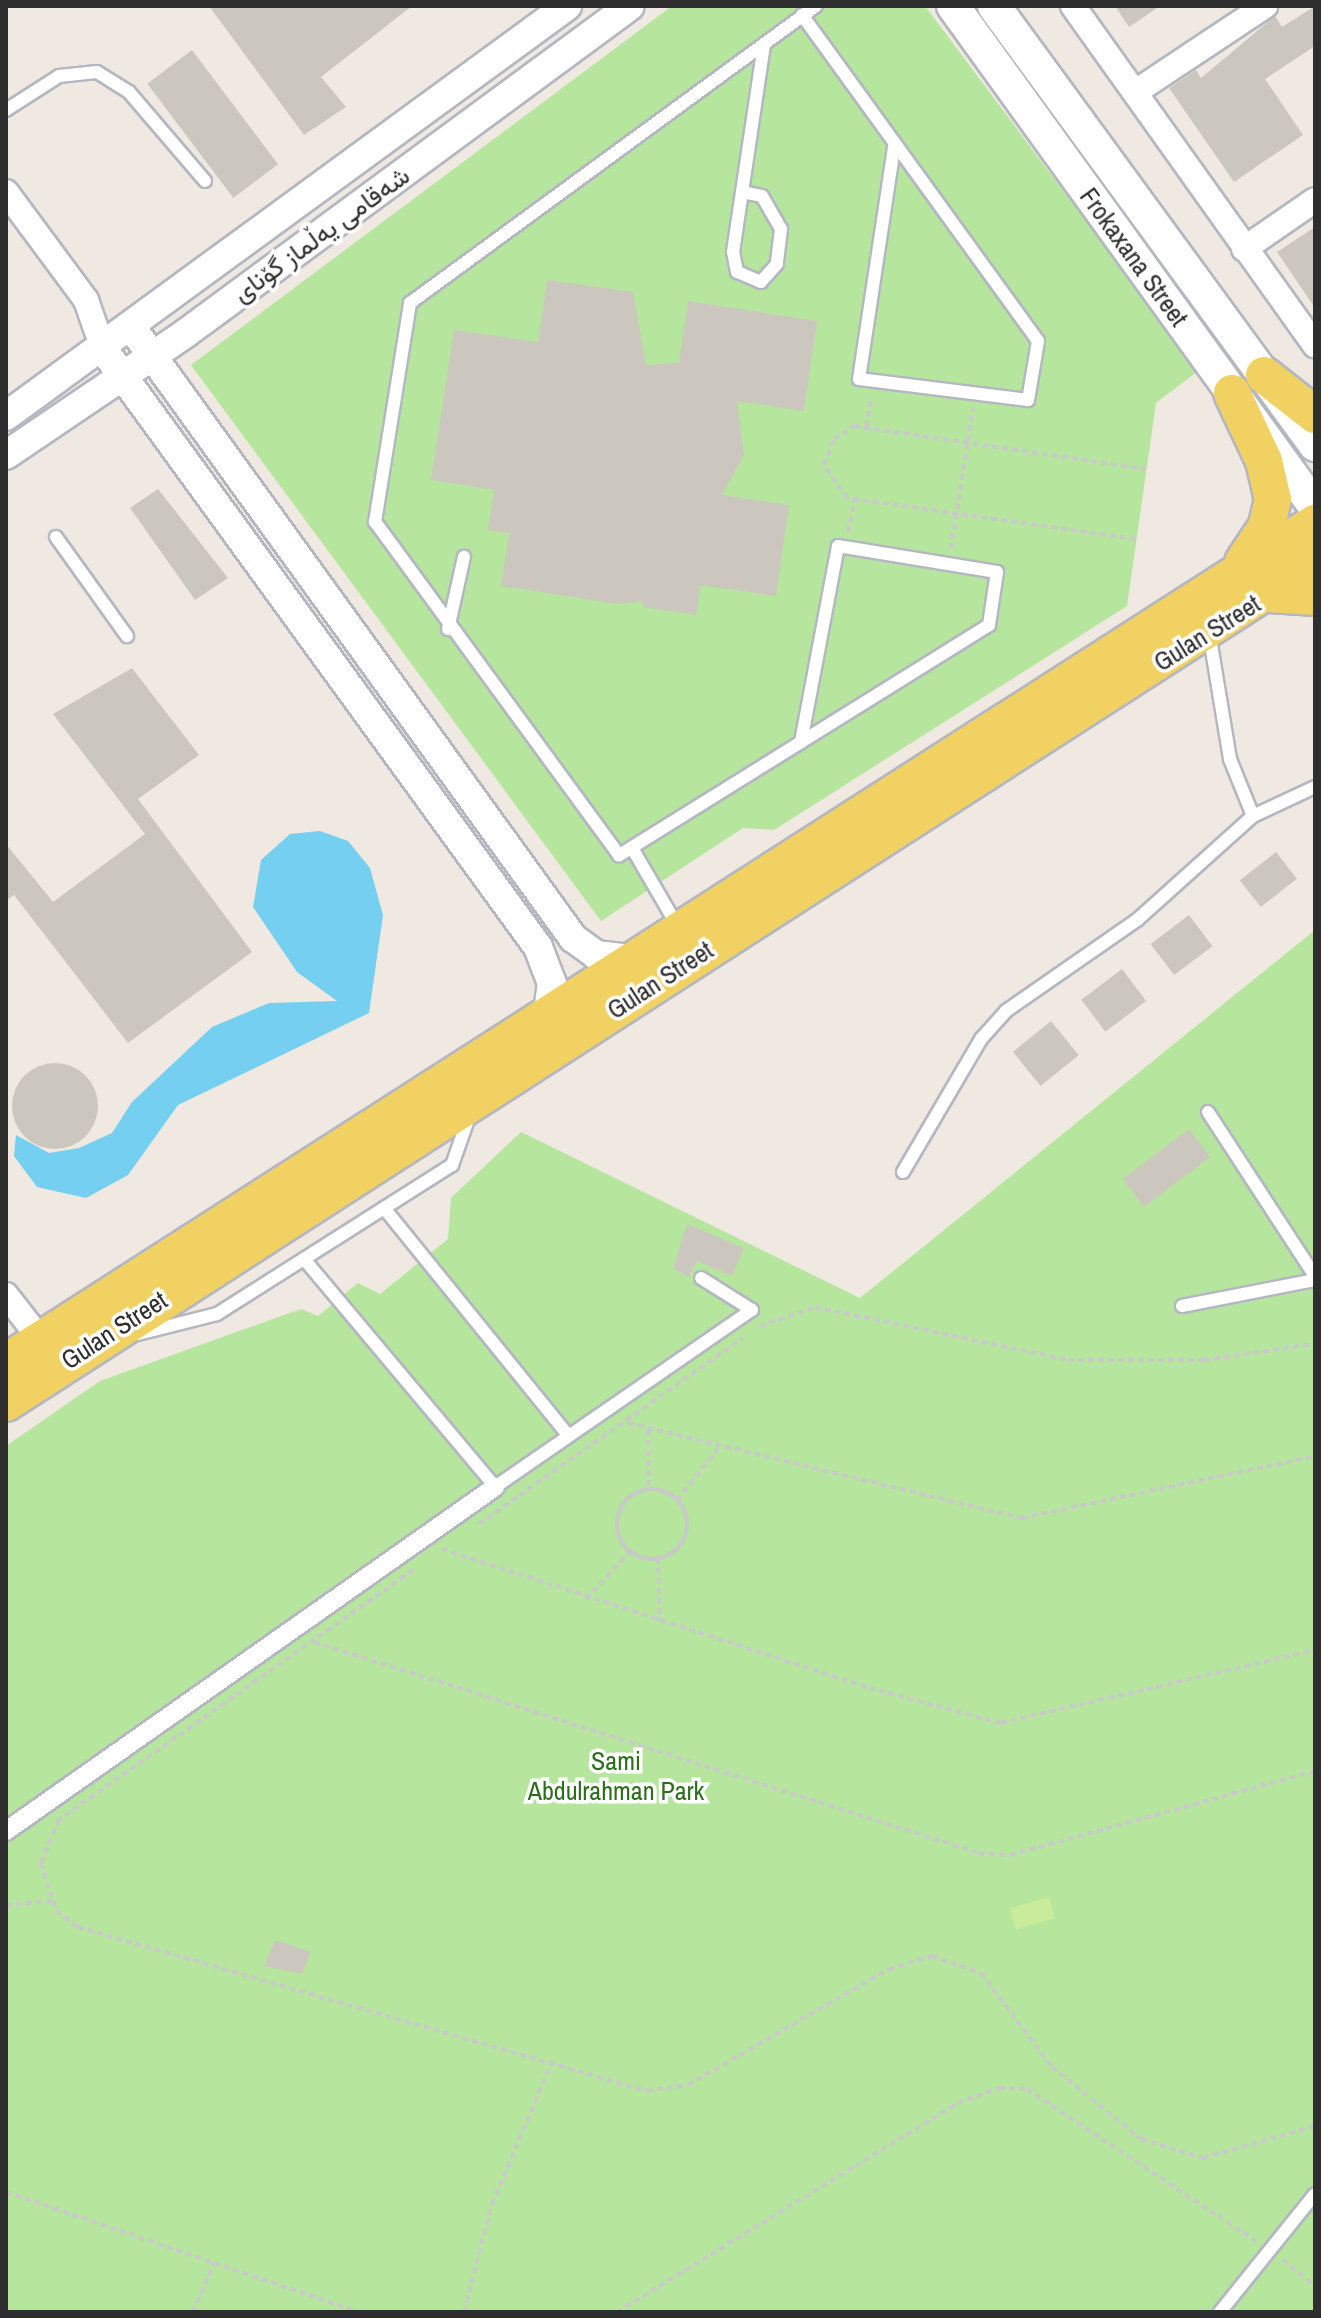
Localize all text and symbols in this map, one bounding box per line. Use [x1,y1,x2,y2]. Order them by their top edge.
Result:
street label: شەقامی یەڵماز گۆنای [226,159,416,309]
street label: Frokaxana Street [1073,182,1195,332]
street label: Gulan Street [1148,588,1266,678]
street label: Gulan Street [601,934,719,1026]
street label: Gulan Street [55,1284,173,1376]
park label: Sami Abdulrahman Park [528,1745,704,1806]

